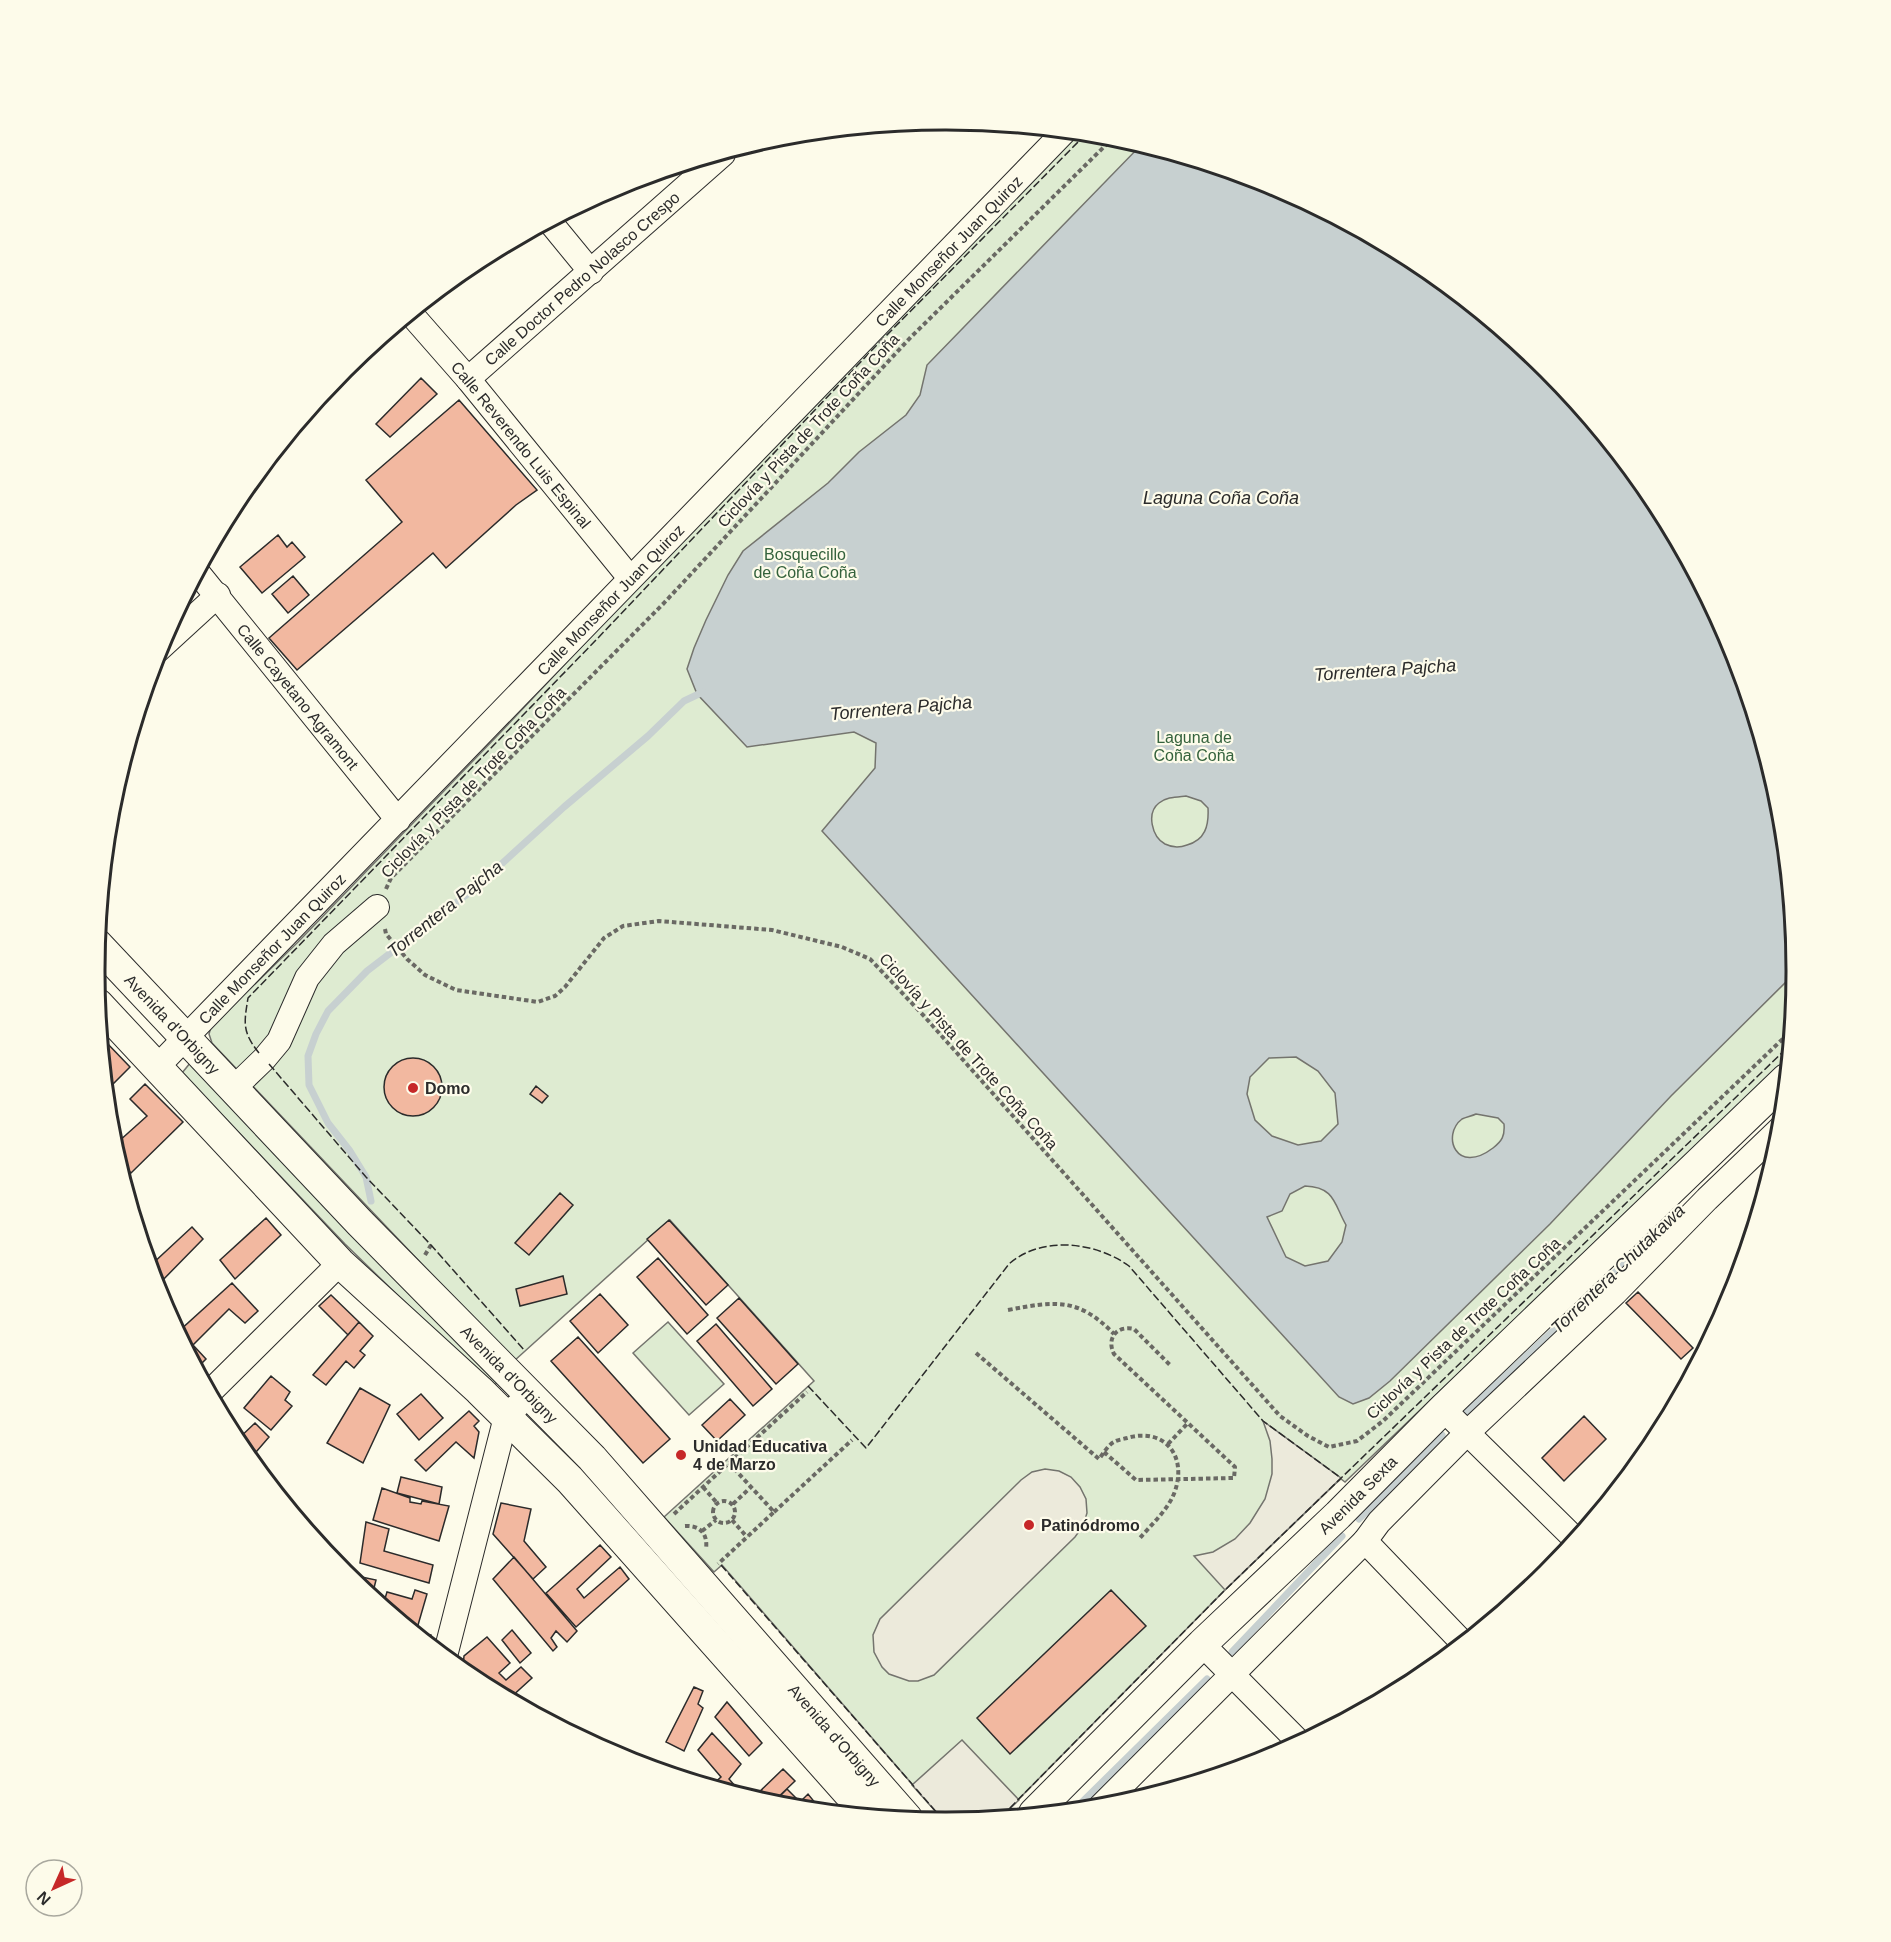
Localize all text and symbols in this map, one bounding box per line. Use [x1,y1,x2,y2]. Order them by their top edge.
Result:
street label: Calle Monseñor Juan Quiroz [872,172,1026,330]
street label: Calle Doctor Pedro Nolasco Crespo [482,188,683,369]
street label: Ciclovía y Pista de Trote Coña Coña [714,330,903,530]
street label: Calle Reverendo Luis Espinal [448,358,594,532]
water label: Laguna Coña Coña [1143,488,1299,508]
street label: Calle Monseñor Juan Quiroz [534,521,687,679]
park label: Bosquecillo de Coña Coña [753,546,857,581]
street label: Calle Cayetano Agramont [234,621,362,774]
water label: Torrentera Pajcha [1313,655,1457,685]
street label: Ciclovía y Pista de Trote Coña Coña [378,684,569,881]
water label: Torrentera Pajcha [829,692,973,724]
park label: Laguna de Coña Coña [1154,729,1235,764]
water label: Torrentera Pajcha [383,856,507,962]
street label: Calle Monseñor Juan Quiroz [195,870,349,1028]
street label: Ciclovía y Pista de Trote Coña Coña [876,950,1061,1153]
street label: Avenida d'Orbigny [121,971,223,1078]
place label: Domo [425,1080,471,1097]
marker: Domo [406,1081,420,1095]
water label: Torrentera Chutakawa [1547,1200,1689,1338]
street label: Ciclovía y Pista de Trote Coña Coña [1363,1234,1564,1423]
street label: Avenida d'Orbigny [457,1322,561,1427]
place label: Unidad Educativa 4 de Marzo [693,1438,827,1473]
marker: Unidad Educativa 4 de Marzo [674,1448,688,1462]
street label: Avenida Sexta [1316,1453,1401,1538]
place label: Patinódromo [1041,1517,1140,1534]
marker: Patinódromo [1022,1518,1036,1532]
street label: Avenida d'Orbigny [785,1681,883,1790]
north arrow [24,1858,84,1918]
text: N [34,1888,54,1908]

